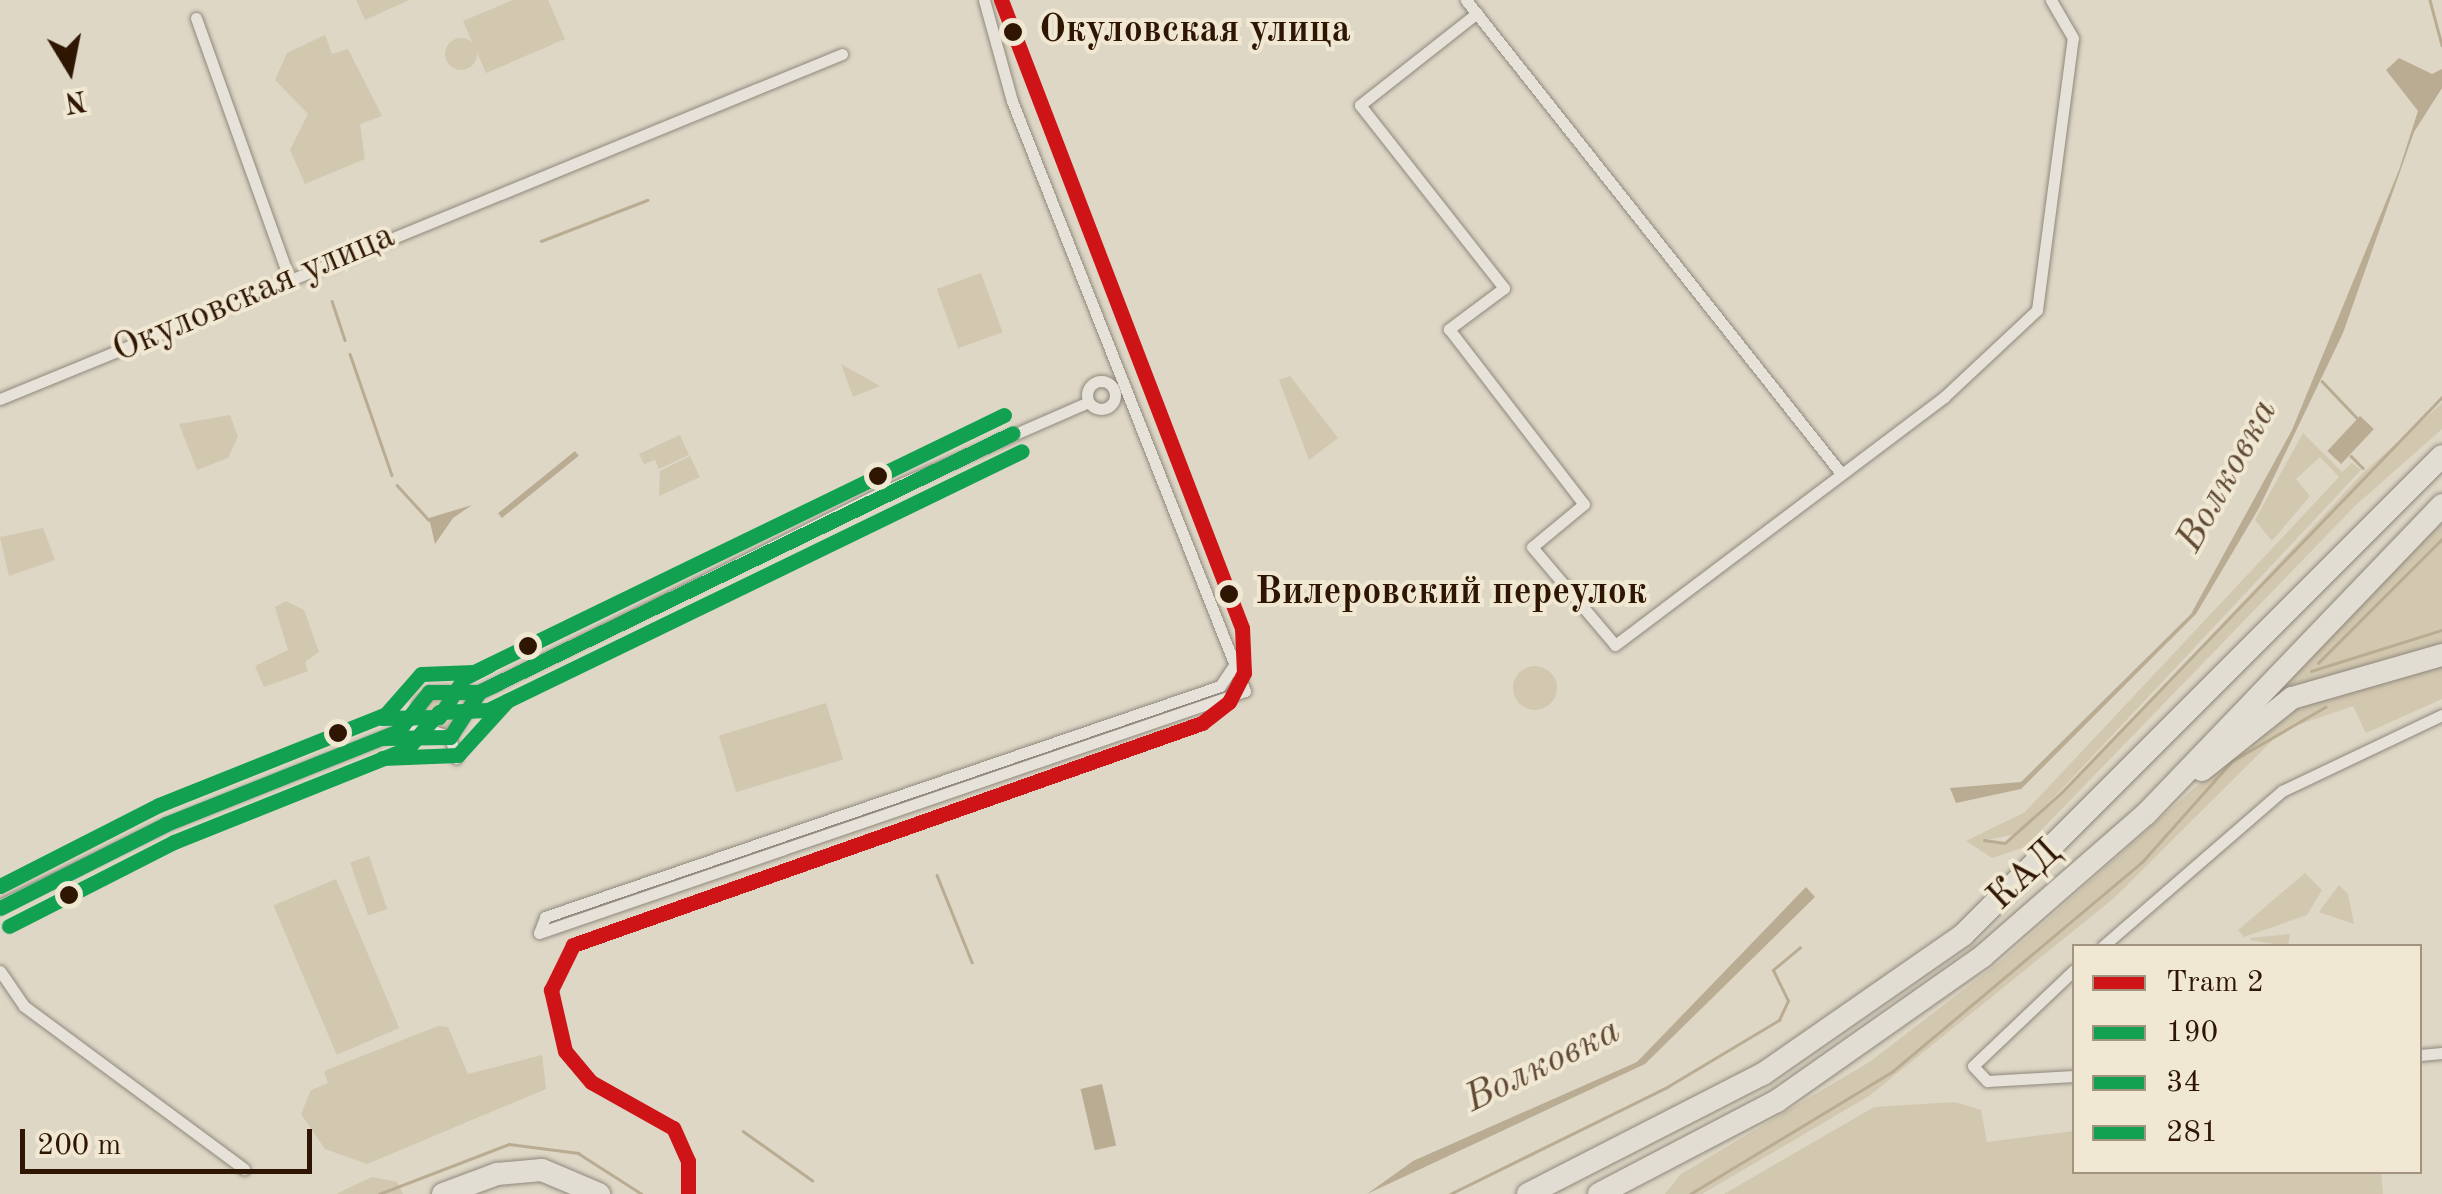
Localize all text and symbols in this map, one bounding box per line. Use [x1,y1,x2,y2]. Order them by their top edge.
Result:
place label: Окуловская улица [1039,9,1351,55]
marker: Окуловская улица [996,15,1030,49]
north arrow [20,20,120,120]
text: N [62,84,88,115]
street label: Окуловская улица [106,214,402,374]
water label: Волковка [2166,391,2290,561]
unlabelled marker [868,466,888,486]
place label: Вилеровский переулок [1255,571,1647,617]
marker: Вилеровский переулок [1212,577,1246,611]
unlabelled marker [518,636,538,656]
unlabelled marker [328,723,348,743]
street label: КАД [1979,831,2071,921]
unlabelled marker [59,885,79,905]
legend [2072,944,2422,1174]
text: Tram 2 [2166,968,2264,998]
water label: Волковка [1457,1008,1629,1124]
text: 190 [2166,1018,2218,1048]
text: 34 [2166,1068,2201,1098]
scale bar [25,1109,318,1171]
text: 281 [2166,1118,2218,1148]
text: 200 m [37,1131,121,1161]

